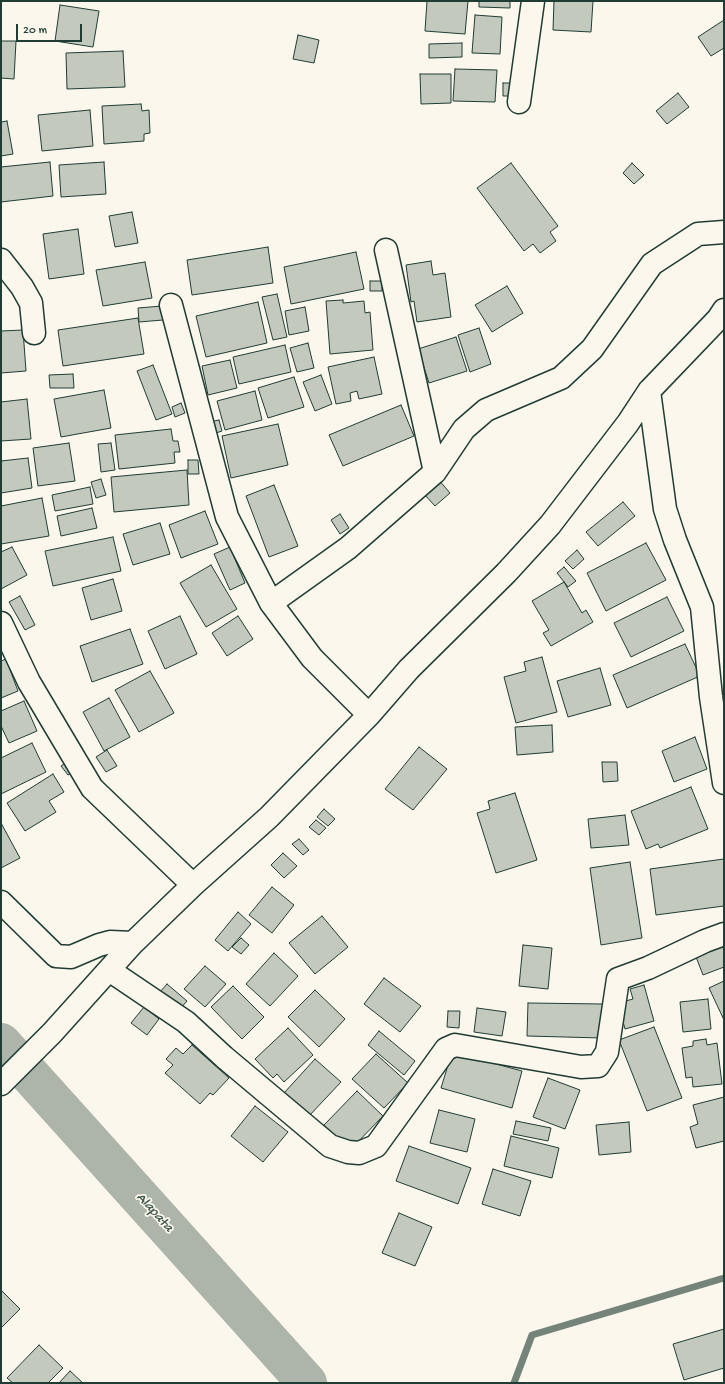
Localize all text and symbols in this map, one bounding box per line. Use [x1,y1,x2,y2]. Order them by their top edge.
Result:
scale bar [18,16,84,42]
text: 20 m [23,24,47,38]
water label: Alapata [132,1190,176,1236]

